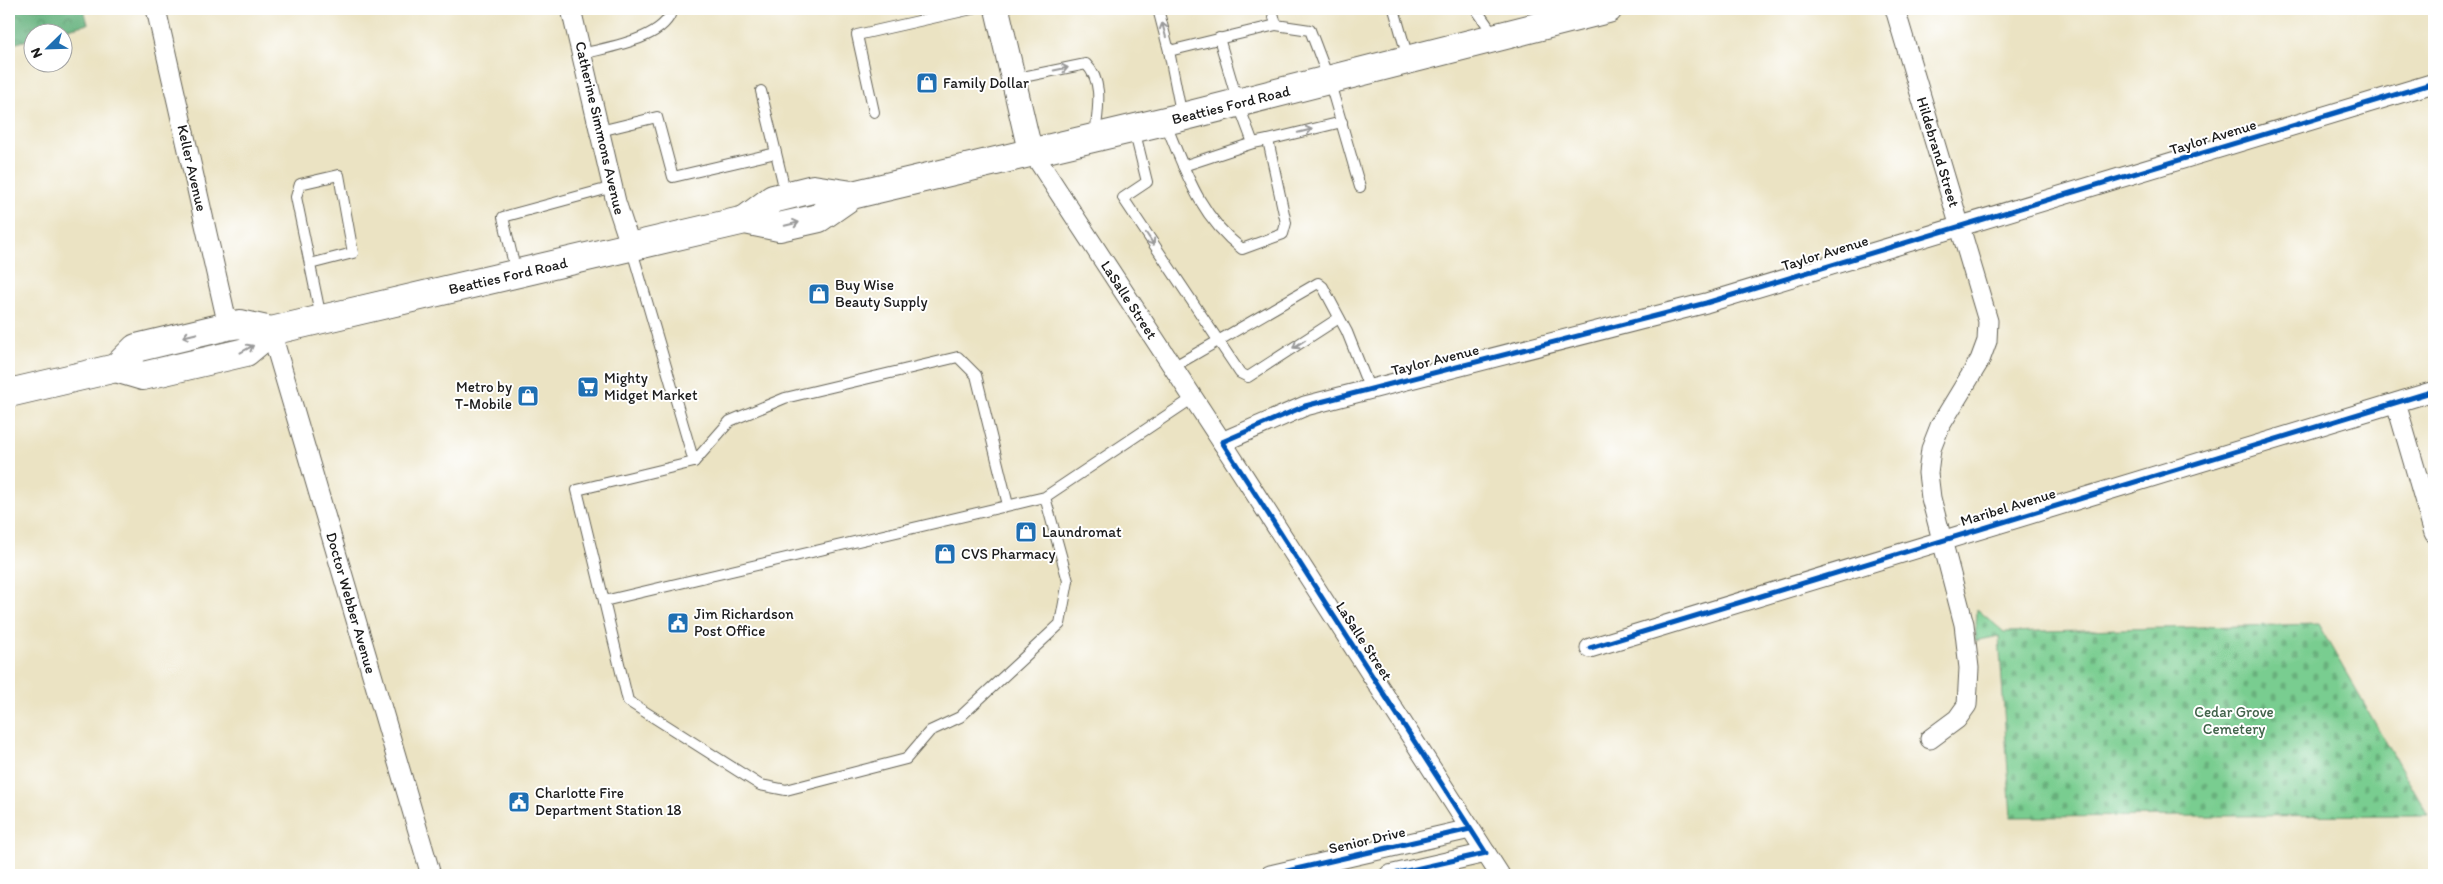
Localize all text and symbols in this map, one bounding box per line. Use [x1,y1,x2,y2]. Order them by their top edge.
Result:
north arrow [22,22,72,72]
one-way arrow [1158,22,1168,38]
street label: Catherine Simmons Avenue [571,40,629,216]
text: N [27,45,46,61]
one-way arrow [1052,63,1068,73]
shop icon: Family Dollar [915,71,939,95]
place label: Family Dollar [943,74,1029,92]
street label: Beatties Ford Road [1170,81,1293,128]
street label: Hildebrand Street [1913,95,1963,210]
street label: Taylor Avenue [2167,115,2259,159]
street label: Keller Avenue [173,123,211,213]
one-way arrow [1296,125,1312,135]
one-way arrow [784,219,800,228]
one-way arrow [1146,231,1156,245]
street label: Taylor Avenue [1779,231,1871,275]
street label: Beatties Ford Road [447,253,570,298]
street label: LaSalle Street [1097,257,1161,343]
place label: Buy Wise Beauty Supply [835,276,928,311]
shop icon: Buy Wise Beauty Supply [807,282,831,306]
one-way arrow [182,331,198,340]
one-way arrow [1292,340,1306,350]
street label: Taylor Avenue [1389,340,1481,380]
one-way arrow [239,344,254,354]
place label: Mighty Midget Market [604,369,698,404]
supermarket icon: Mighty Midget Market [576,375,600,399]
place label: Metro by T-Mobile [455,378,512,413]
shop icon: Metro by T-Mobile [516,384,540,408]
street label: Maribel Avenue [1958,484,2058,530]
shop icon: Laundromat [1014,520,1038,544]
place label: Laundromat [1042,523,1122,541]
street label: Doctor Webber Avenue [322,530,380,676]
shop icon: CVS Pharmacy [933,542,957,566]
place label: CVS Pharmacy [961,545,1055,563]
street label: LaSalle Street [1332,598,1396,684]
place label: Jim Richardson Post Office [694,605,794,640]
public building icon: Jim Richardson Post Office [666,611,690,635]
park label: Cedar Grove Cemetery [2194,703,2274,738]
place label: Charlotte Fire Department Station 18 [535,784,682,819]
public building icon: Charlotte Fire Department Station 18 [507,790,531,814]
street label: Senior Drive [1327,822,1407,858]

